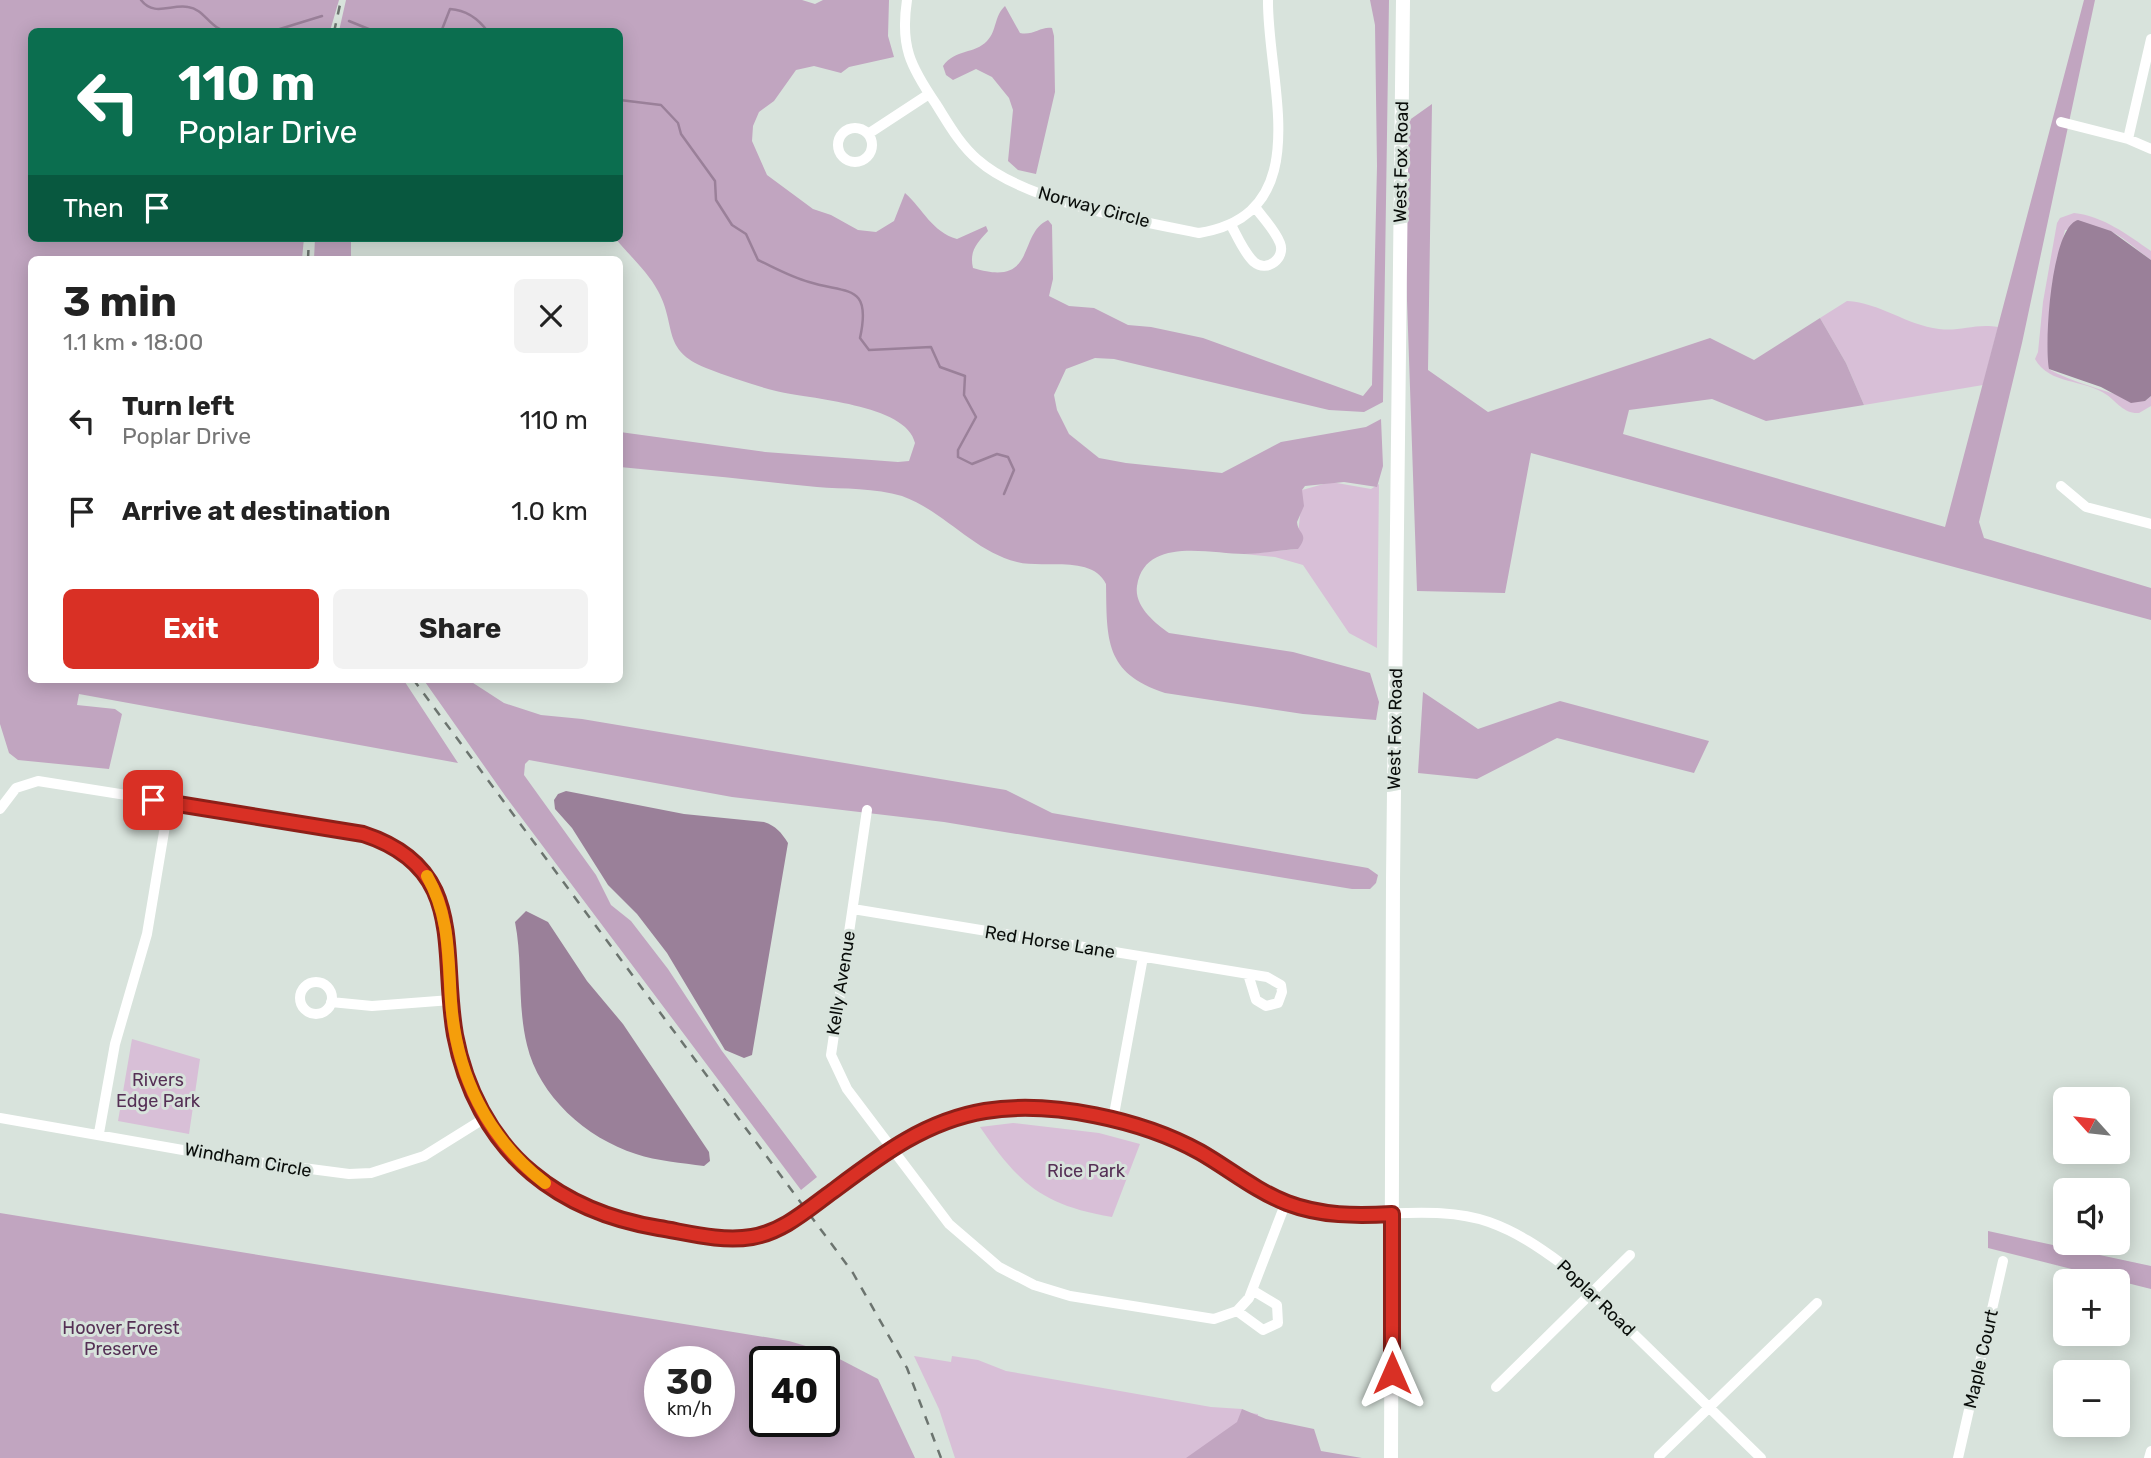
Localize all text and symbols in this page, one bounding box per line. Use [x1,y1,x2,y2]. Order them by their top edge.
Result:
text: 110 m [178,54,315,112]
icon: left [63,56,154,147]
street label: West Fox Road [1389,101,1413,223]
text: Poplar Drive [178,113,358,151]
street label: Norway Circle [1036,182,1152,232]
icon: arrive [138,189,176,227]
text: Then [63,193,124,224]
text: 3 min [63,277,177,327]
button: close [514,279,588,353]
text: 1.1 km · 18:00 [63,328,203,356]
text: Turn left [122,391,234,422]
icon: left [63,402,101,440]
text: 110 m [520,405,588,436]
text: Poplar Drive [122,422,251,450]
icon: arrive [63,493,101,531]
text: Arrive at destination [122,496,390,527]
text: 1.0 km [511,496,588,527]
button: Exit [63,589,319,669]
button: Share [333,589,588,669]
street label: West Fox Road [1383,668,1407,790]
pin [123,770,183,830]
icon: arrive [134,781,172,819]
street label: Red Horse Lane [983,921,1117,963]
street label: Kelly Avenue [822,929,860,1037]
park label: Rivers Edge Park [116,1069,201,1112]
north arrow [2053,1087,2130,1164]
map controls [2053,1087,2130,1437]
street label: Windham Circle [183,1138,313,1182]
park label: Rice Park [1047,1160,1126,1182]
button: sound [2053,1178,2130,1255]
street label: Poplar Road [1552,1255,1640,1341]
button: + [2053,1269,2130,1346]
street label: Maple Court [1959,1307,2003,1411]
park label: Hoover Forest Preserve [62,1317,180,1360]
position arrow [1355,1336,1429,1410]
speed limit sign: 40 [749,1346,840,1437]
button: − [2053,1360,2130,1437]
text: 30 [666,1361,713,1403]
text: km/h [667,1398,712,1420]

